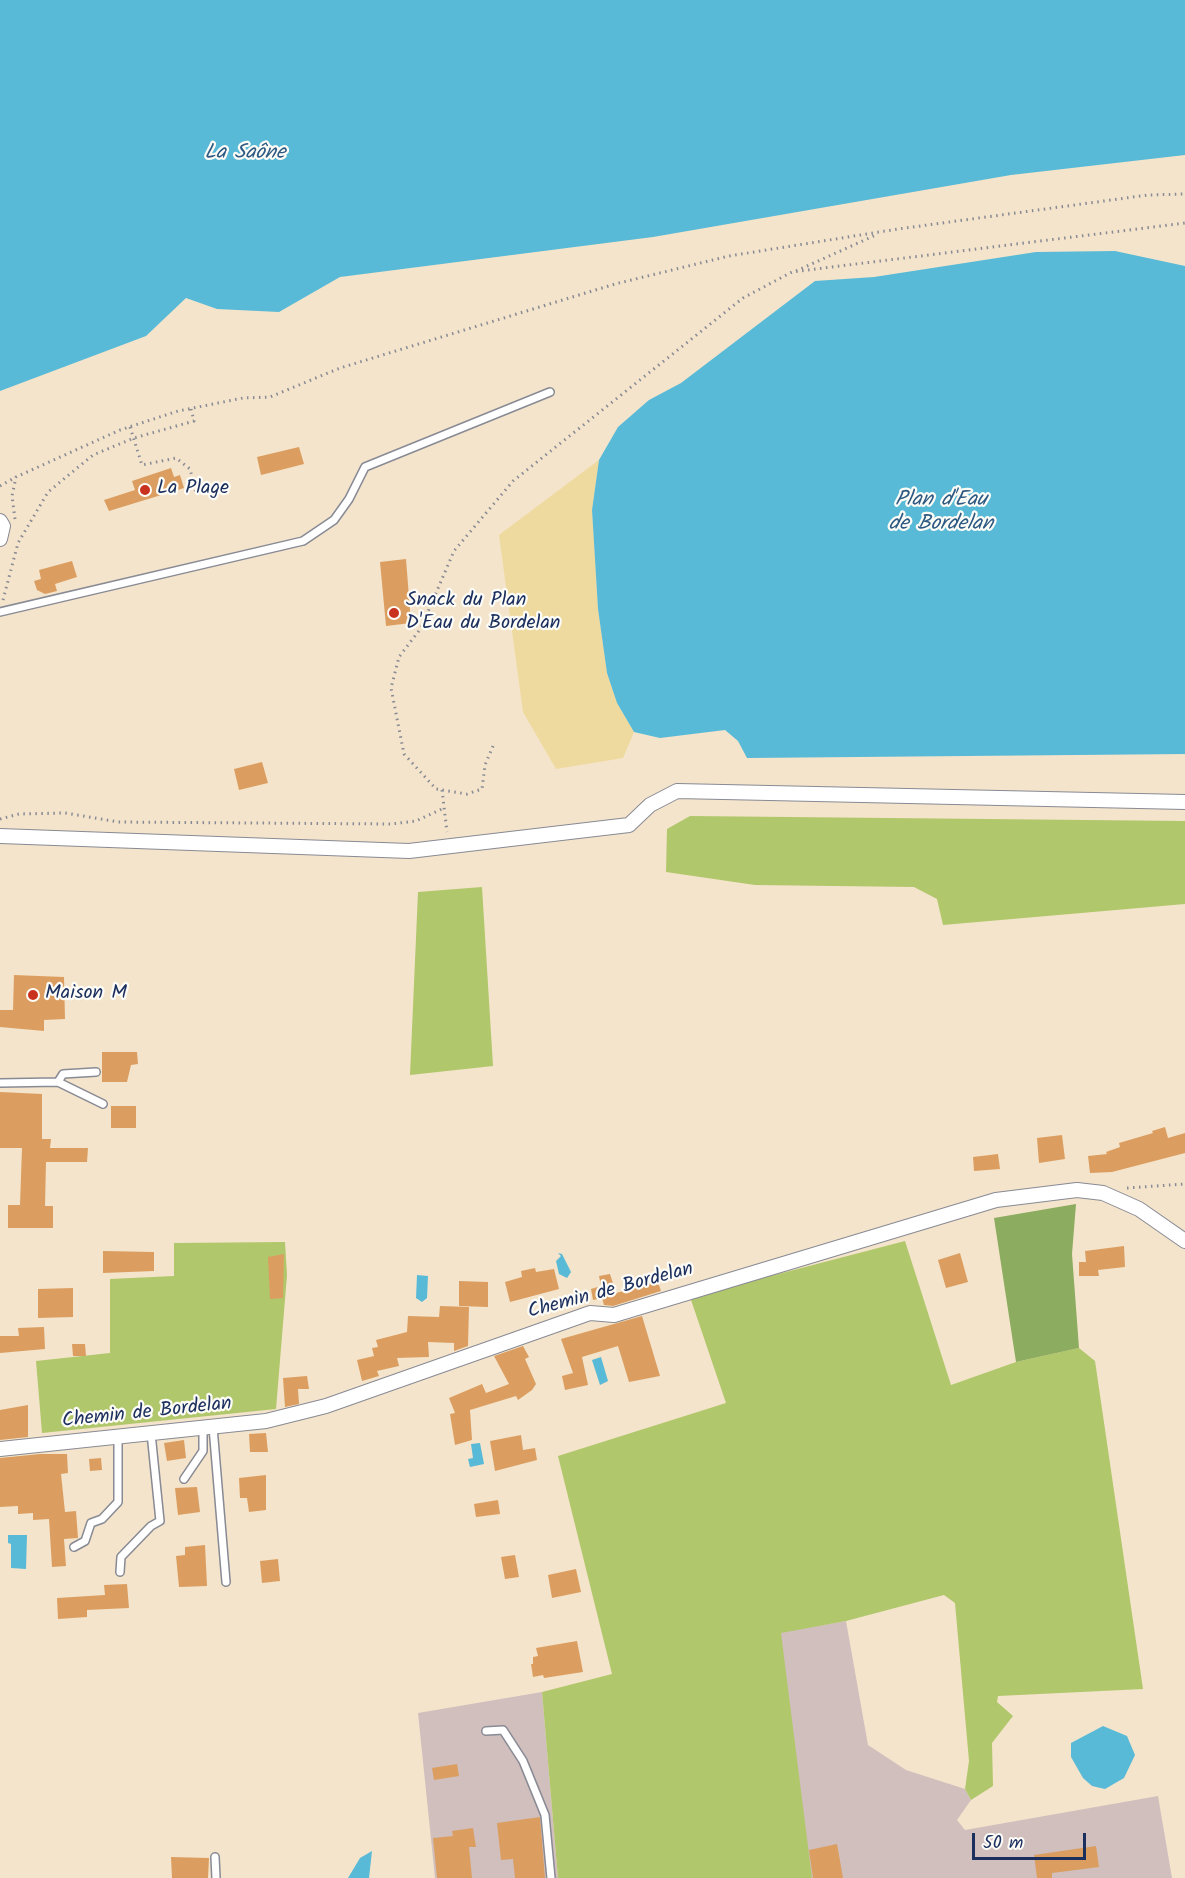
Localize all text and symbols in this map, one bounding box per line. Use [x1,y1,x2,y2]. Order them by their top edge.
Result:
water label: La Saône [205,141,285,167]
place label: La Plage [157,478,229,502]
marker: La Plage [138,483,152,497]
water label: Plan d'Eau de Bordelan [889,488,993,538]
place label: Snack du Plan D'Eau du Bordelan [406,590,560,637]
marker: Snack du Plan D'Eau du Bordelan [387,606,401,620]
place label: Maison M [45,983,127,1007]
marker: Maison M [26,988,40,1002]
street label: Chemin de Bordelan [526,1258,696,1326]
street label: Chemin de Bordelan [61,1393,233,1435]
scale bar [975,1821,1089,1859]
text: 50 m [983,1829,1023,1858]

